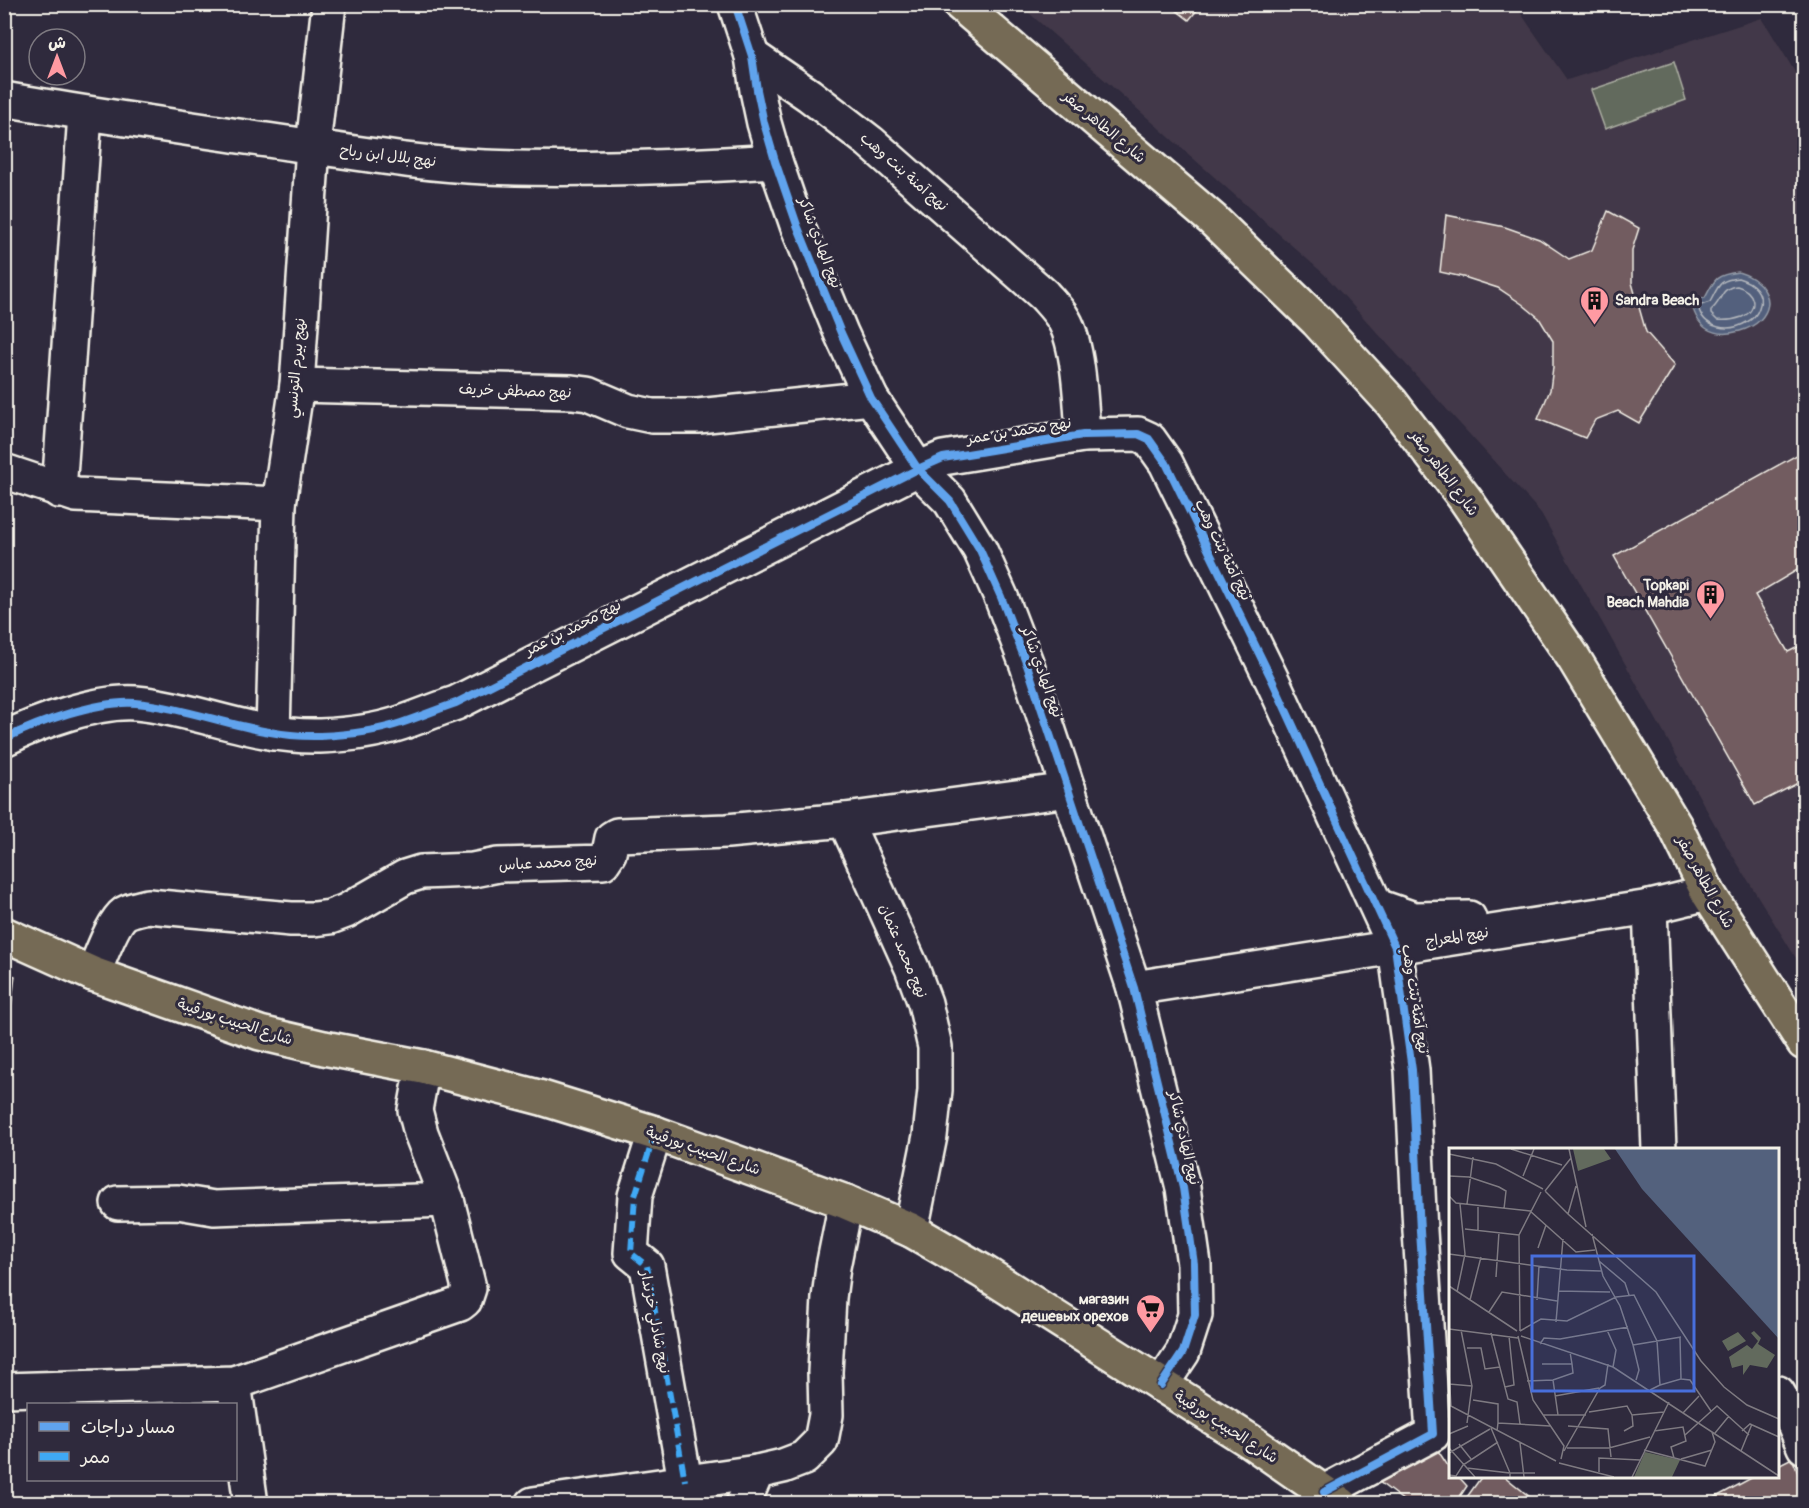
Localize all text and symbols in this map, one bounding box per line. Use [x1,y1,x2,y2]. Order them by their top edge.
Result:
north arrow [27,27,87,87]
text: ش [48,33,66,53]
street label: شارع الطاهر صفر [1057,85,1149,167]
street label: نهج آمنة بنت وهب [856,128,952,216]
street label: نهج بلال ابن رباح [339,141,437,171]
street label: نهج الهادي شاكر [792,193,846,292]
building icon: Sandra Beach [1578,284,1610,326]
place label: Sandra Beach [1615,291,1699,310]
street label: نهج بيرم التونسي [282,317,313,419]
street label: نهج مصطفى خريف [458,380,572,402]
street label: نهج محمد بن عمر [963,413,1073,449]
street label: شارع الطاهر صفر [1404,425,1482,520]
street label: نهج آمنة بنت وهب [1190,496,1256,604]
place label: Topkapi Beach Mahdia [1606,576,1689,612]
building icon: Topkapi Beach Mahdia [1694,578,1726,620]
street label: نهج محمد بن عمر [520,595,625,661]
street label: نهج الهادي شاكر [1015,622,1067,721]
street label: شارع الطاهر صفر [1671,831,1738,931]
street label: نهج محمد عباس [498,851,598,875]
street label: نهج محمد عثمان [875,901,931,1001]
street label: نهج المعراج [1424,923,1490,951]
street label: نهج آمنة بنت وهب [1397,943,1433,1055]
street label: شارع الحبيب بورقيبة [175,994,295,1050]
street label: نهج الهادي شاكر [1163,1087,1204,1187]
street label: شارع الحبيب بورقيبة [643,1123,763,1179]
inset map [1449,1148,1779,1478]
street label: نهج شادلي خزندار [633,1268,674,1376]
place label: магазин дешевых орехов [1020,1290,1130,1326]
supermarket icon: магазин дешевых орехов [1134,1292,1166,1334]
street label: شارع الحبيب بورقيبة [1171,1386,1281,1468]
legend [27,1403,237,1481]
text: مسار دراجات [81,1416,175,1439]
text: ممر [79,1446,110,1469]

